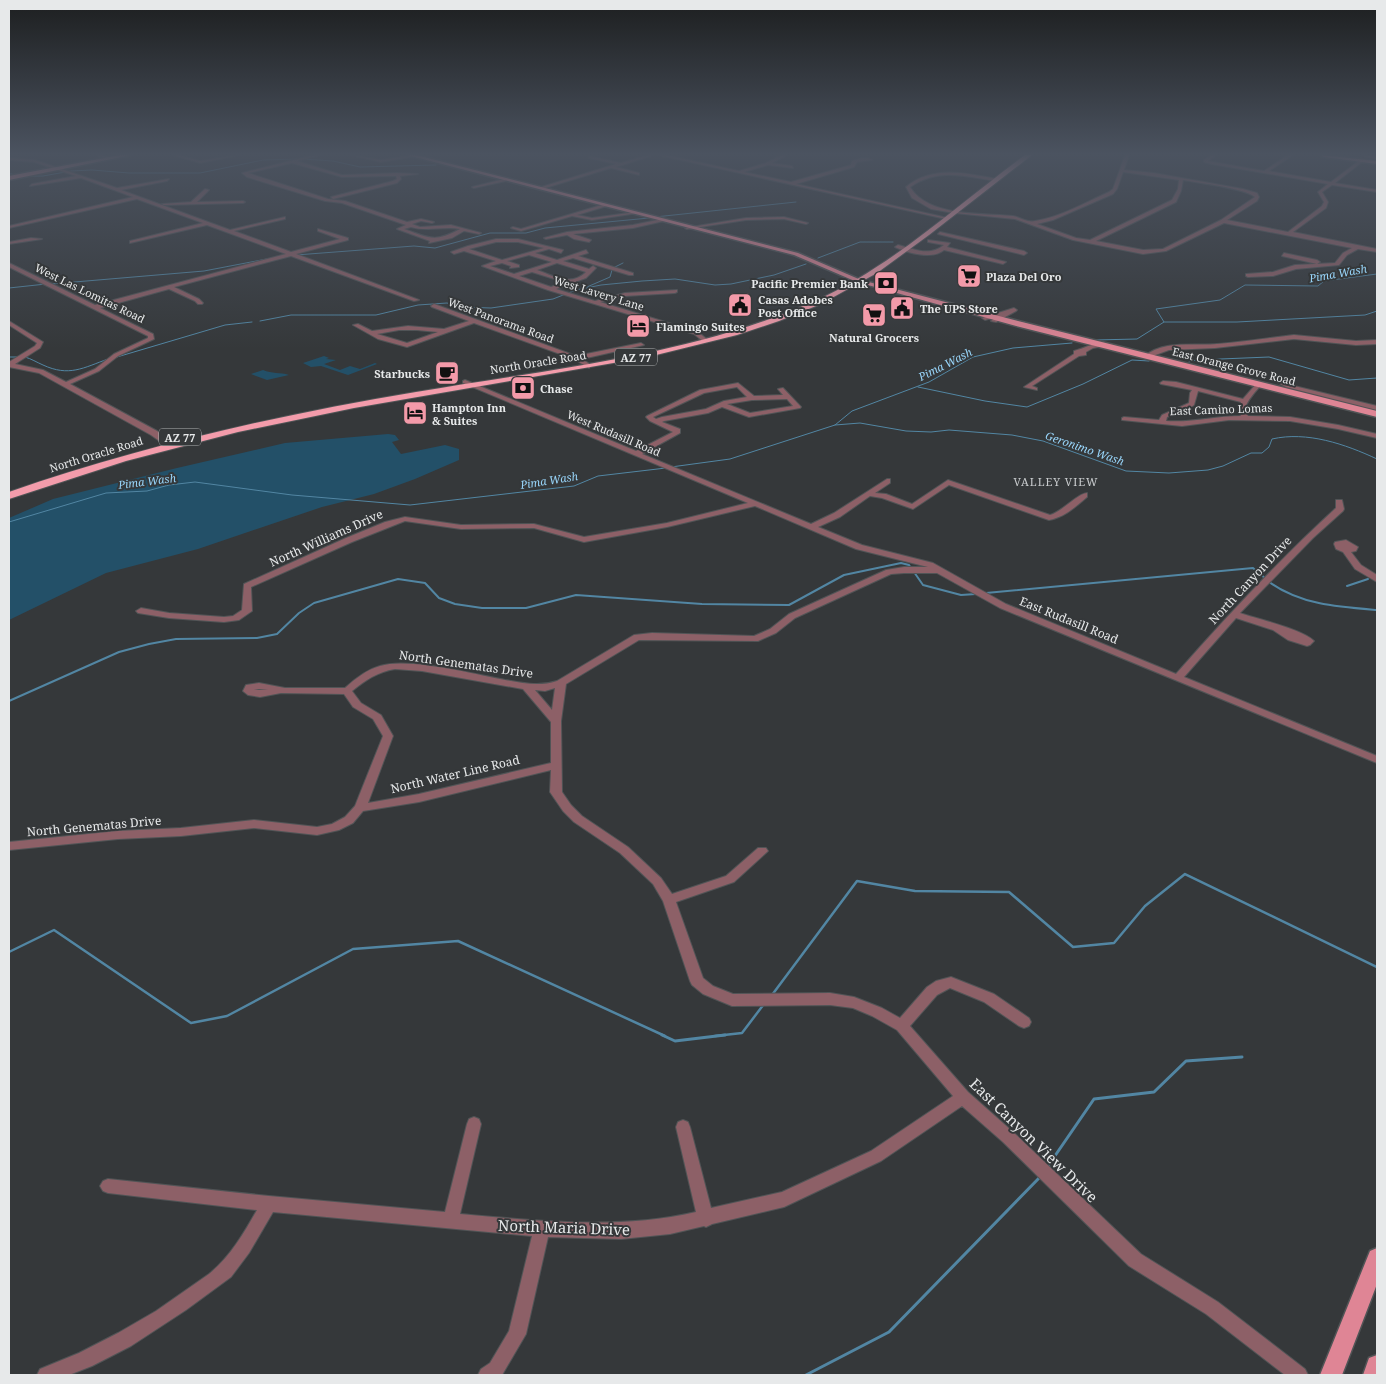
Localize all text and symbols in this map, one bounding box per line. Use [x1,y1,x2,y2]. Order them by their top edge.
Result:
street label: West Las Lomitas Road [32,260,148,326]
water label: Pima Wash [1307,260,1368,286]
supermarket icon: Plaza Del Oro [956,263,982,289]
place label: Plaza Del Oro [986,269,1062,284]
bank icon: Pacific Premier Bank [873,270,899,296]
street label: West Lavery Lane [552,272,646,314]
place label: Pacific Premier Bank [751,276,868,291]
public building icon: Casas Adobes Post Office [727,292,753,318]
place label: Casas Adobes Post Office [758,292,833,320]
street label: West Panorama Road [446,294,556,346]
public building icon: The UPS Store [889,295,915,321]
place label: The UPS Store [920,301,998,316]
supermarket icon: Natural Grocers [861,302,887,328]
hotel icon: Flamingo Suites [625,313,651,339]
place label: Flamingo Suites [656,319,745,334]
place label: Natural Grocers [829,330,919,345]
street label: East Orange Grove Road [1171,343,1298,389]
water label: Pima Wash [915,344,975,384]
street label: North Oracle Road [489,347,587,377]
road number: AZ 77 [615,348,657,366]
cafe icon: Starbucks [434,360,460,386]
place label: Starbucks [374,366,430,381]
bank icon: Chase [510,375,536,401]
place label: Chase [540,381,573,396]
hotel icon: Hampton Inn & Suites [402,400,428,426]
place label: Hampton Inn & Suites [432,400,507,428]
street label: East Camino Lomas [1169,400,1273,418]
street label: West Rudasill Road [565,407,663,460]
water label: Geronimo Wash [1044,427,1127,469]
road number: AZ 77 [159,428,201,446]
street label: North Oracle Road [47,433,145,475]
water label: Pima Wash [518,468,579,492]
water label: Pima Wash [116,470,177,492]
district label: VALLEY VIEW [1014,474,1099,489]
street label: North Williams Drive [267,505,385,571]
street label: North Canyon Drive [1205,532,1295,628]
street label: East Rudasill Road [1017,592,1122,648]
street label: North Genematas Drive [398,646,534,682]
street label: North Water Line Road [389,751,522,797]
street label: North Genematas Drive [26,812,162,840]
street label: East Canyon View Drive [966,1074,1102,1206]
street label: North Maria Drive [498,1215,630,1239]

